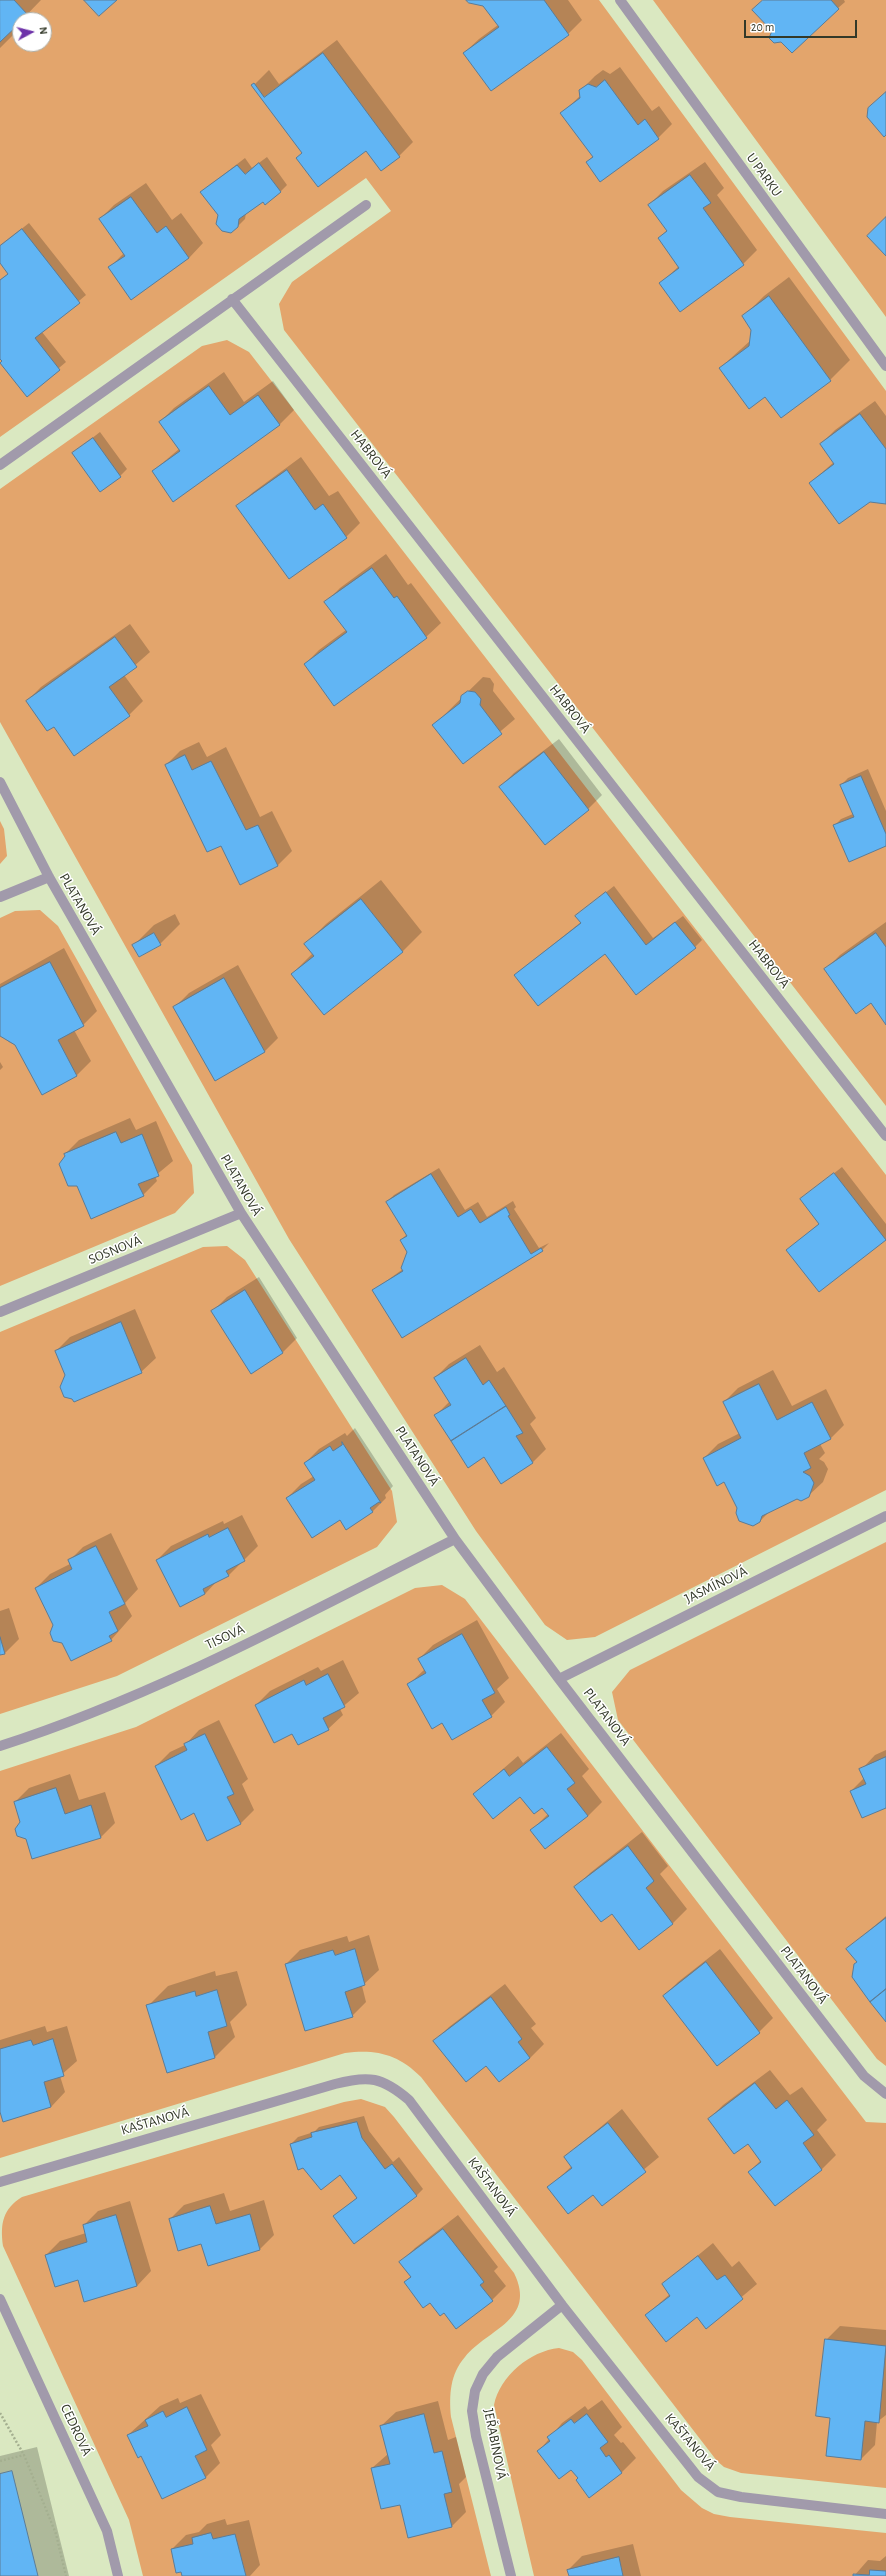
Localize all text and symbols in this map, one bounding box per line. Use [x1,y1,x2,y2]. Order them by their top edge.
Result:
north arrow [12,12,52,52]
scale bar [746,12,859,38]
text: 20 m [751,21,774,33]
text: N [37,26,49,35]
street label: U PARKU [743,150,785,200]
street label: HABROVÁ [347,426,395,482]
street label: HABROVÁ [546,681,594,737]
street label: PLATANOVÁ [56,870,104,938]
street label: HABROVÁ [745,936,793,992]
street label: PLATANOVÁ [217,1151,265,1219]
street label: SOSNOVÁ [86,1232,144,1268]
street label: PLATANOVÁ [391,1423,443,1489]
street label: JASMÍNOVÁ [682,1563,750,1607]
street label: TISOVÁ [203,1621,247,1653]
street label: PLATANOVÁ [580,1685,634,1749]
street label: PLATANOVÁ [777,1943,831,2007]
street label: KAŠTANOVÁ [119,2103,191,2139]
street label: KAŠTANOVÁ [464,2154,520,2220]
street label: CEDROVÁ [57,2402,95,2458]
street label: JEŘABINOVÁ [480,2407,510,2481]
street label: KAŠTANOVÁ [661,2410,719,2474]

